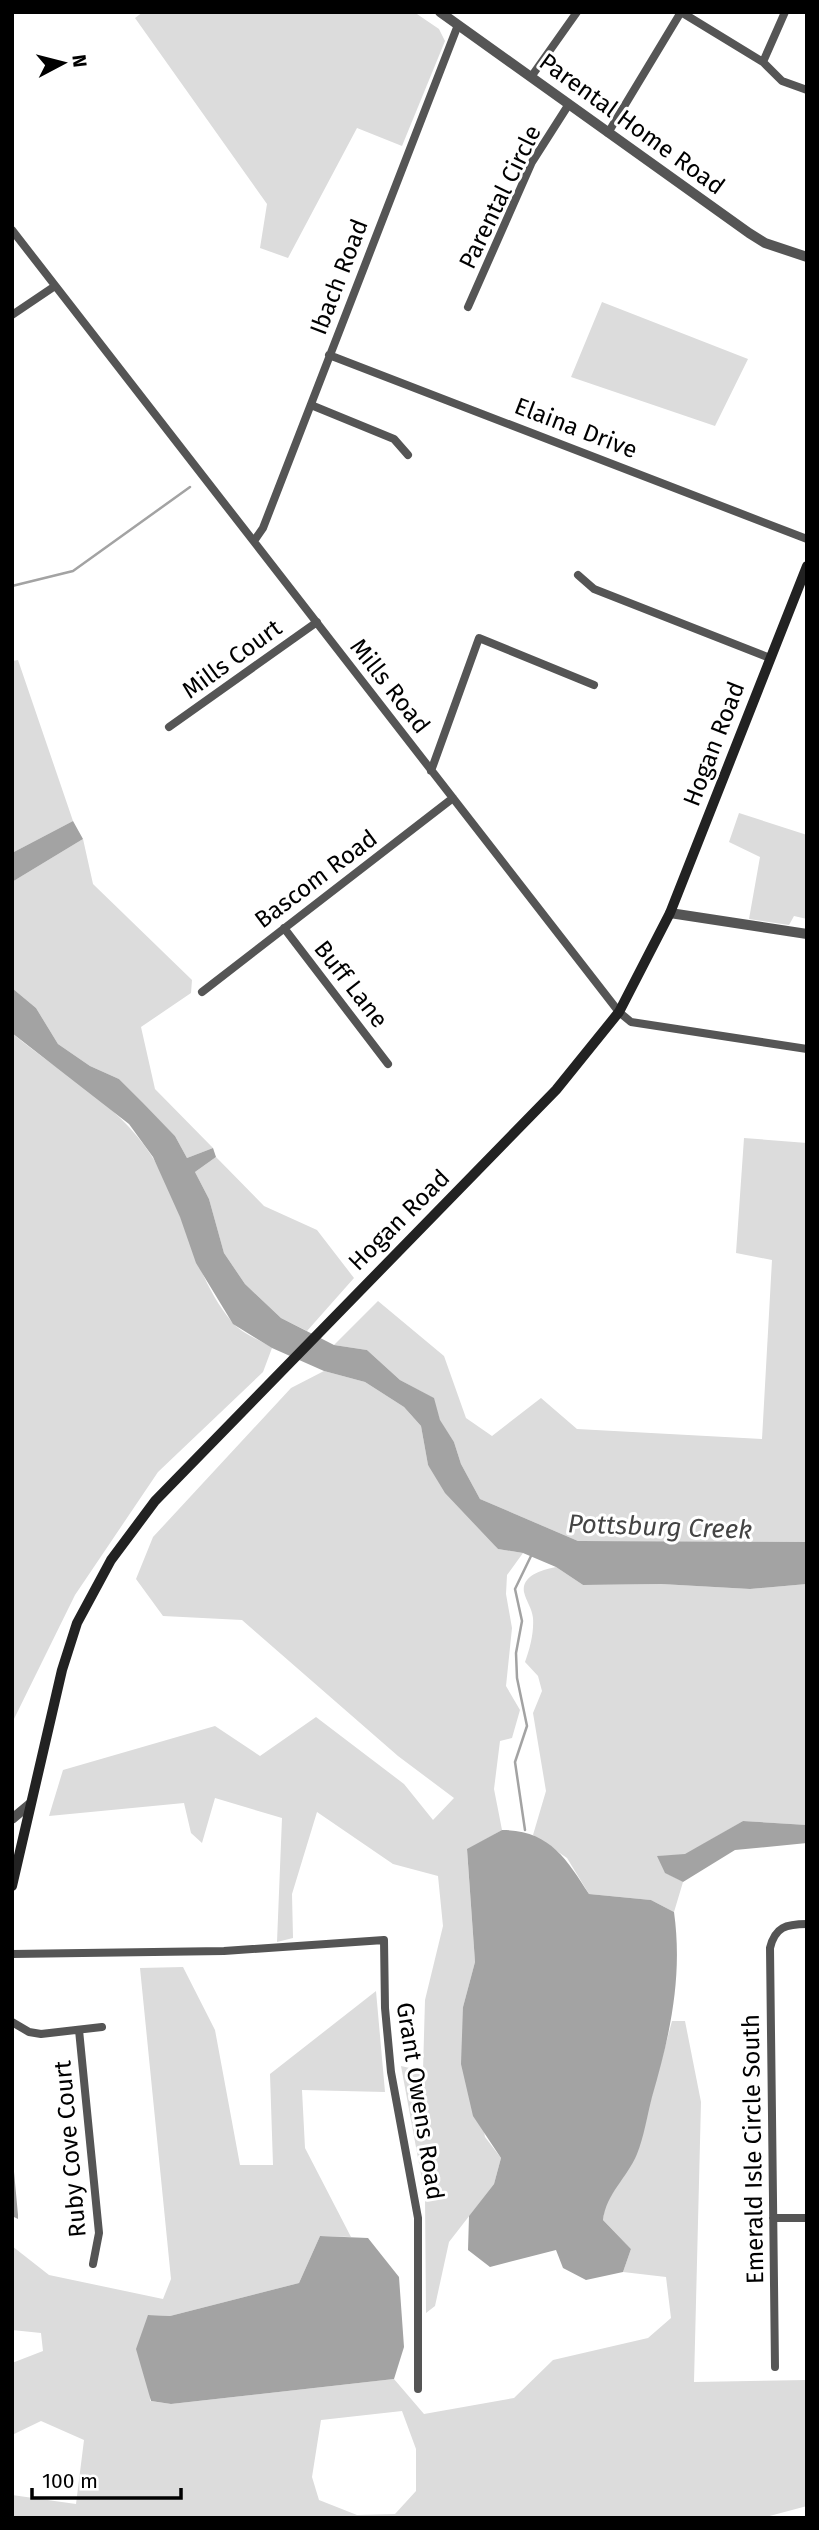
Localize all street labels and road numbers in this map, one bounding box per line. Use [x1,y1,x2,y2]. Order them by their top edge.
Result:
street label: Parental Home Road [534,47,730,201]
street label: Parental Circle [453,121,547,273]
street label: Ibach Road [304,215,374,339]
street label: Elaina Drive [511,392,641,464]
street label: Mills Court [177,613,287,704]
street label: Mills Road [344,633,436,739]
street label: Hogan Road [677,678,751,810]
street label: Bascom Road [249,824,383,934]
street label: Buff Lane [308,935,394,1033]
street label: Hogan Road [343,1164,455,1276]
street label: Grant Owens Road [391,2000,449,2202]
street label: Emerald Isle Circle South [737,2014,769,2284]
street label: Ruby Cove Court [48,2059,92,2239]

